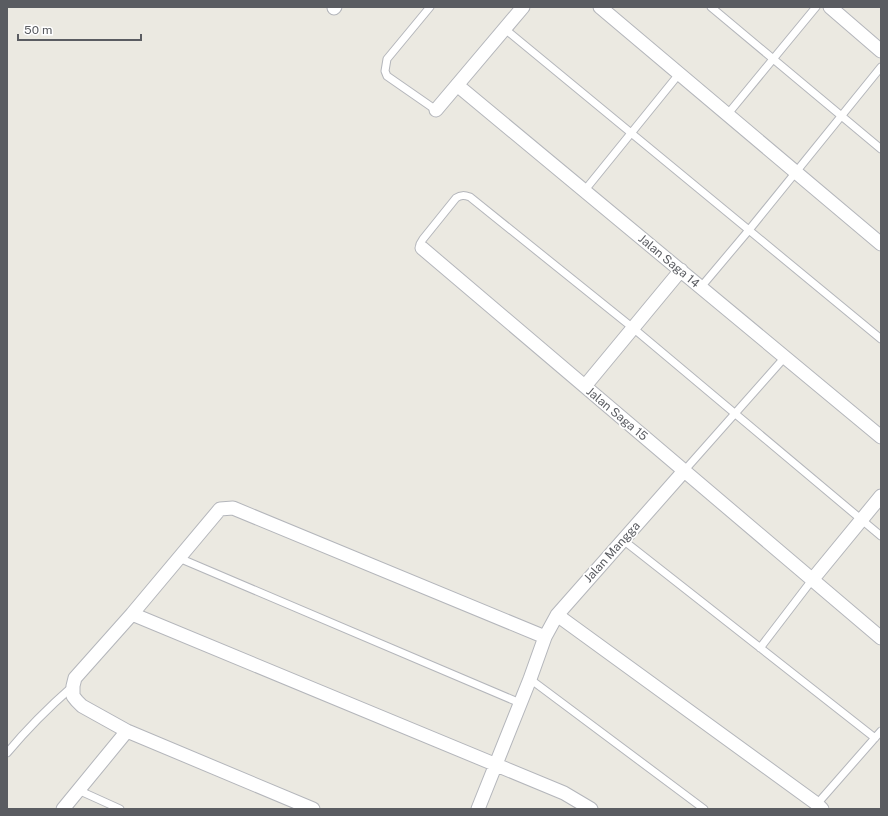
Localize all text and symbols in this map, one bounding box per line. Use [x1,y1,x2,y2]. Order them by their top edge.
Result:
scale bar [18,16,141,42]
text: 50 m [24,23,52,37]
street label: Jalan Saga 14 [636,231,703,291]
street label: Jalan Saga 15 [584,384,651,444]
street label: Jalan Mangga [581,519,643,585]

